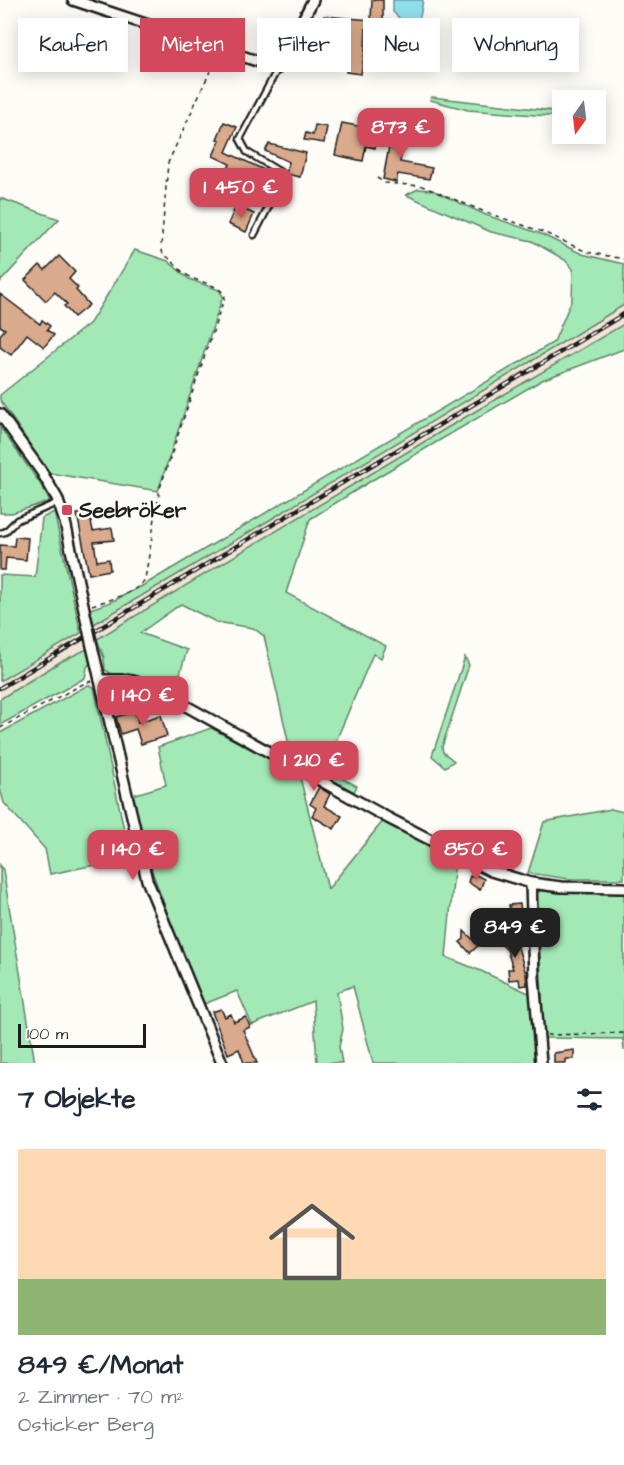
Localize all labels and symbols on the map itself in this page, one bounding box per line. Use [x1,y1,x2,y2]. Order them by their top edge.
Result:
north arrow [552,90,606,144]
pin: 873 € [359,108,443,159]
pin: 1 450 € [186,168,296,219]
place label: Seebröker [78,496,187,525]
marker: Seebröker [60,503,74,517]
pin: 1 140 € [88,676,198,727]
pin: 1 210 € [259,741,369,792]
pin: 1 140 € [78,830,188,881]
pin: 850 € [434,830,518,881]
pin: 849 € [473,908,557,959]
scale bar [18,1021,146,1048]

